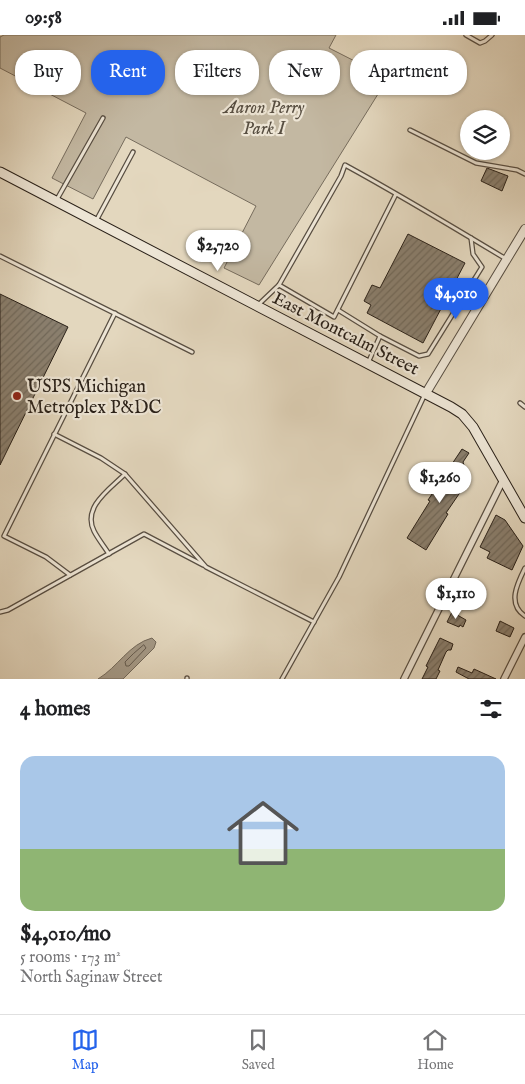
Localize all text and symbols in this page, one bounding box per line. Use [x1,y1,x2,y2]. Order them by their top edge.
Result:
text: 09:58 [25,6,62,30]
chip: Buy [15,50,81,95]
chip: Rent [91,50,165,95]
chip: Filters [175,50,259,95]
chip: New [269,50,340,95]
chip: Apartment [350,50,467,95]
park label: Aaron Perry Park I [222,97,304,141]
map controls [460,110,510,160]
button: layers [460,110,510,160]
pin: $2,720 [177,229,259,272]
text: $2,720 [197,236,239,256]
pin: $4,010 [415,277,497,320]
text: $4,010 [435,284,477,304]
street label: East Montcalm Street [268,287,423,381]
place label: USPS Michigan Metroplex P&DC [27,376,161,420]
marker: USPS Michigan Metroplex P&DC [11,390,23,402]
pin: $1,260 [399,461,481,504]
text: $1,260 [419,468,461,488]
pin: $1,110 [415,577,497,620]
text: $1,110 [437,584,475,604]
icon: filters [477,695,505,723]
text: 4 homes [20,696,90,723]
icon: home [218,788,308,878]
text: $4,010/mo [20,921,111,948]
text: 5 rooms · 173 m² [20,948,121,968]
text: North Saginaw Street [20,968,162,988]
tab: Map [71,1026,99,1074]
tab: Saved [242,1026,275,1074]
tab: Home [417,1026,454,1074]

